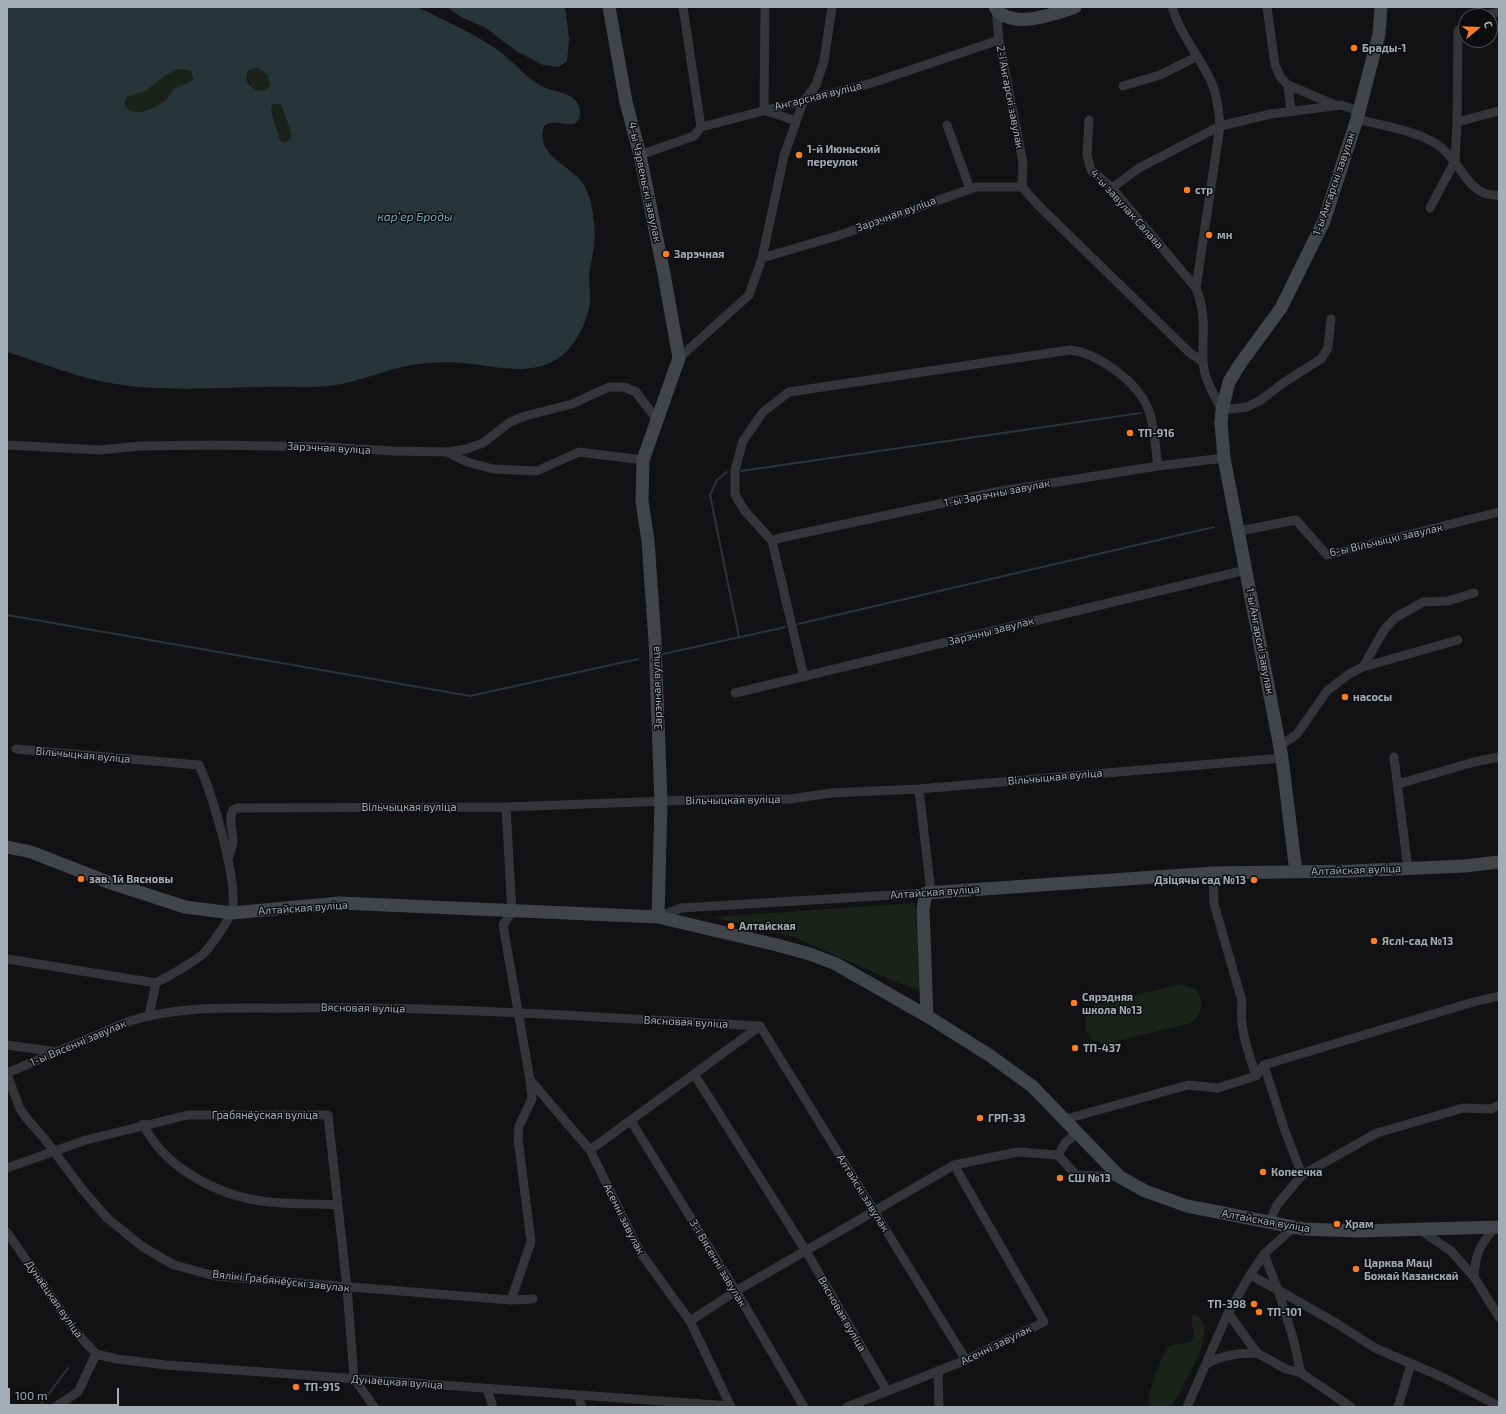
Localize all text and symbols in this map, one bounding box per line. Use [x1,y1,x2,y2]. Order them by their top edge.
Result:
north arrow [1458,8,1498,48]
text: С [1482,19,1496,29]
place label: Брады-1 [1362,41,1406,55]
marker: Брады-1 [1349,43,1359,53]
street label: 2-і Ангарскі завулак [994,44,1026,150]
street label: Ангарская вуліца [773,79,863,113]
street label: 4-ы Чэрвеньскі завулак [626,121,664,243]
street label: 1-ы Ангарскі завулак [1310,131,1358,237]
place label: 1-й Июньский переулок [807,142,880,168]
marker: 1-й Июньский переулок [794,150,804,160]
street label: 4-ы завулак Салава [1088,167,1166,251]
place label: стр [1195,183,1213,197]
marker: стр [1182,185,1192,195]
street label: Зарэчная вуліца [854,193,938,235]
water label: карʼер Броды [377,210,453,224]
place label: мн [1217,228,1232,242]
marker: мн [1204,230,1214,240]
place label: Зарэчная [674,247,725,261]
marker: Зарэчная [661,249,671,259]
place label: ТП-916 [1138,426,1175,440]
marker: ТП-916 [1125,428,1135,438]
street label: Зарэчная вуліца [287,439,371,457]
street label: 1-ы Зарэчны завулак [943,476,1051,510]
street label: 6-ы Вільчыцкі завулак [1328,521,1444,559]
street label: 1-ы Ангарскі завулак [1243,587,1277,695]
street label: Зарэчны завулак [947,614,1035,648]
street label: Зарэчная вуліца [649,646,665,730]
place label: насосы [1353,690,1392,704]
marker: насосы [1340,692,1350,702]
street label: Вільчыцкая вуліца [35,744,131,766]
street label: Вільчыцкая вуліца [1007,766,1103,788]
street label: Вільчыцкая вуліца [685,793,781,807]
street label: Вільчыцкая вуліца [361,800,457,814]
street label: Алтайская вуліца [1311,862,1401,878]
place label: зав. 1й Вясновы [89,872,173,886]
place label: Дзіцячы сад №13 [1154,873,1246,887]
marker: зав. 1й Вясновы [76,874,86,884]
marker: Дзіцячы сад №13 [1249,875,1259,885]
street label: Алтайская вуліца [890,882,980,902]
street label: Алтайская вуліца [258,898,348,918]
place label: Алтайская [739,919,796,933]
marker: Алтайская [726,921,736,931]
place label: Яслі-сад №13 [1382,934,1453,948]
marker: Яслі-сад №13 [1369,936,1379,946]
place label: Сярэдняя школа №13 [1082,990,1142,1016]
marker: Сярэдняя школа №13 [1069,998,1079,1008]
street label: Вясновая вуліца [321,1001,405,1015]
street label: Вясновая вуліца [643,1013,729,1031]
street label: 1-ы Вясенні завулак [28,1017,128,1069]
place label: ТП-437 [1083,1041,1121,1055]
marker: ТП-437 [1070,1043,1080,1053]
street label: Грабянёўская вуліца [212,1108,318,1122]
place label: ГРП-33 [988,1111,1025,1125]
marker: ГРП-33 [975,1113,985,1123]
street label: Алтайскі завулак [834,1152,892,1234]
place label: Копеечка [1271,1165,1322,1179]
marker: Копеечка [1258,1167,1268,1177]
place label: СШ №13 [1068,1171,1111,1185]
marker: СШ №13 [1055,1173,1065,1183]
street label: Асенні завулак [601,1182,647,1256]
street label: Алтайская вуліца [1221,1207,1311,1235]
street label: 3-і Вясенні завулак [687,1217,749,1309]
place label: Храм [1345,1217,1374,1231]
marker: Храм [1332,1219,1342,1229]
place label: Царква Маці Божай Казанскай [1364,1256,1459,1282]
street label: Дунаёцкая вуліца [22,1258,86,1340]
marker: Царква Маці Божай Казанскай [1351,1264,1361,1274]
street label: Вялікі Грабянёўскі завулак [212,1267,350,1295]
street label: Вясновая вуліца [815,1274,869,1354]
place label: ТП-398 [1208,1297,1246,1311]
marker: ТП-398 [1249,1299,1259,1309]
place label: ТП-101 [1267,1305,1302,1319]
marker: ТП-101 [1254,1307,1264,1317]
street label: Асенні завулак [958,1322,1034,1368]
street label: Дунаёцкая вуліца [351,1372,443,1392]
scale bar [10,1380,121,1406]
place label: ТП-915 [304,1380,340,1394]
marker: ТП-915 [291,1382,301,1392]
text: 100 m [15,1388,47,1402]

